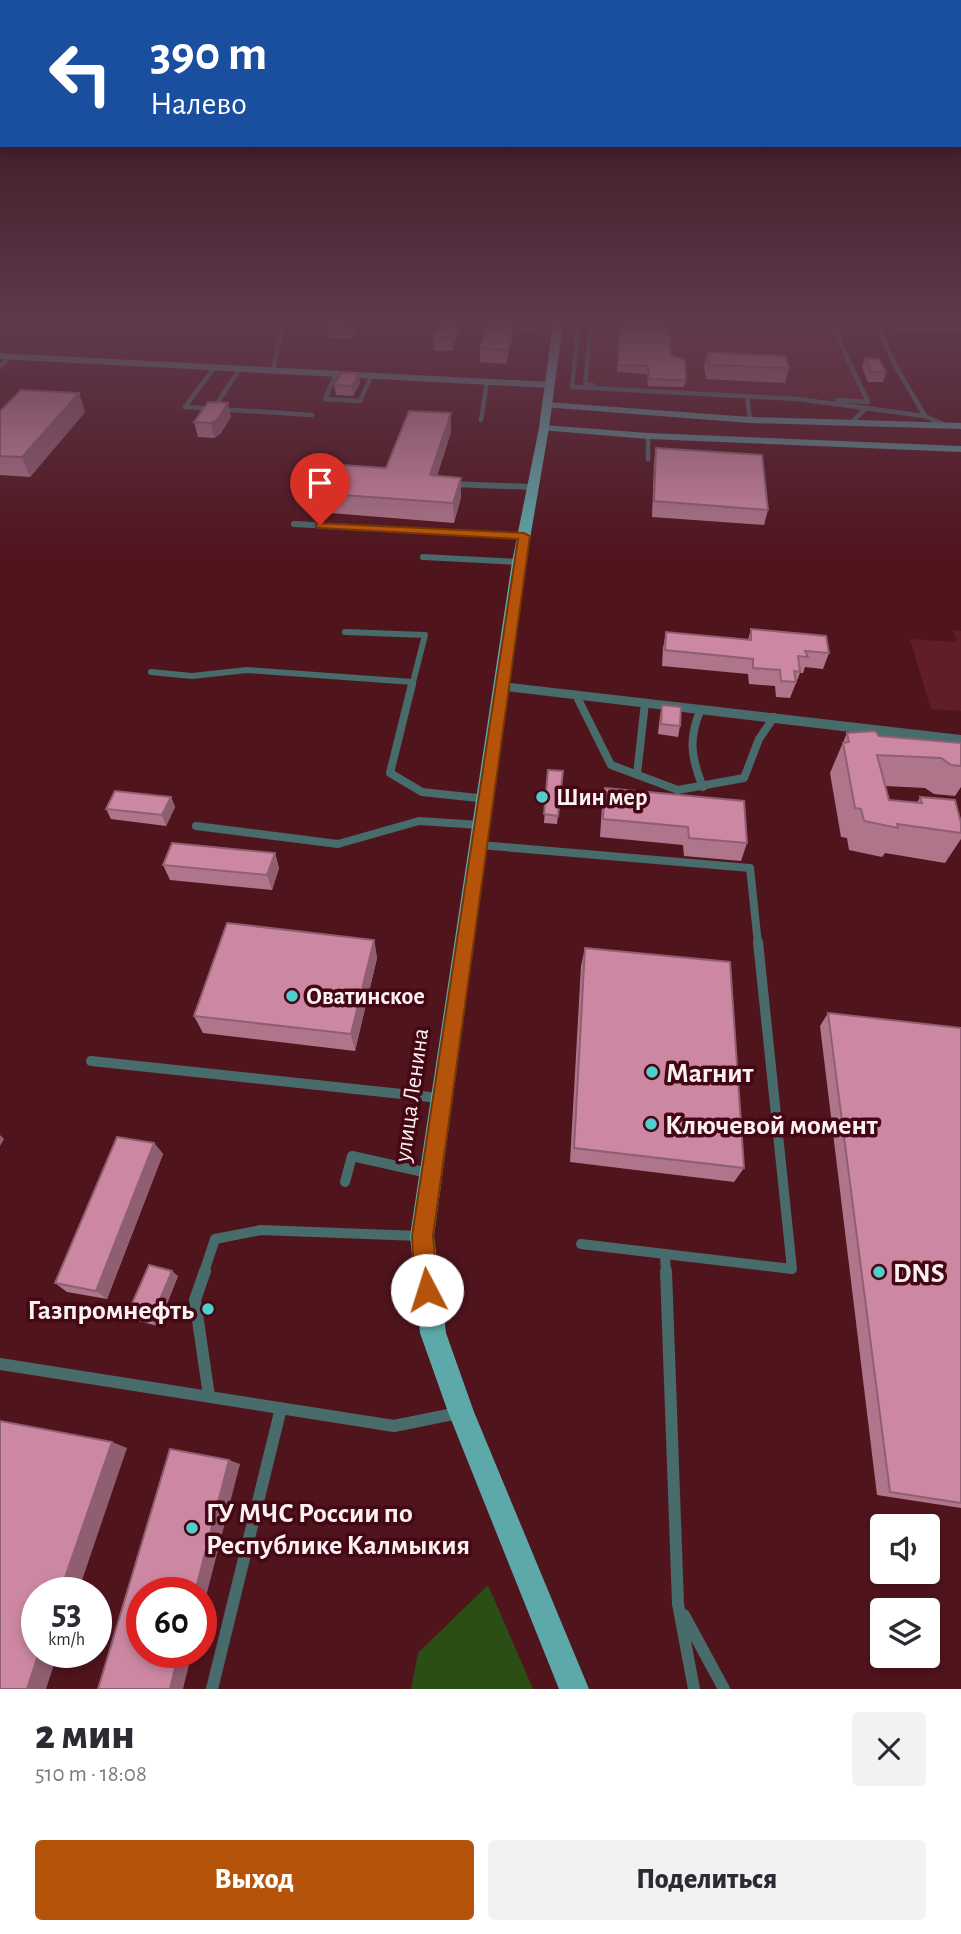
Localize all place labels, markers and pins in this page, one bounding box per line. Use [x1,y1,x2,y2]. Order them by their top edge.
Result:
pin [290,453,350,525]
place label: Шин мер [556,786,647,810]
marker: Шин мер [534,789,550,805]
place label: Оватинское [306,985,425,1009]
marker: Оватинское [284,988,300,1004]
place label: Магнит [666,1060,755,1088]
marker: Магнит [644,1064,660,1080]
place label: Ключевой момент [665,1112,879,1140]
marker: Ключевой момент [643,1116,659,1132]
place label: DNS [893,1260,945,1288]
marker: DNS [871,1264,887,1280]
place label: Газпромнефть [27,1297,194,1325]
marker: Газпромнефть [200,1301,216,1317]
place label: ГУ МЧС России по Республике Калмыкия [206,1500,470,1560]
marker: ГУ МЧС России по Республике Калмыкия [184,1520,200,1536]

